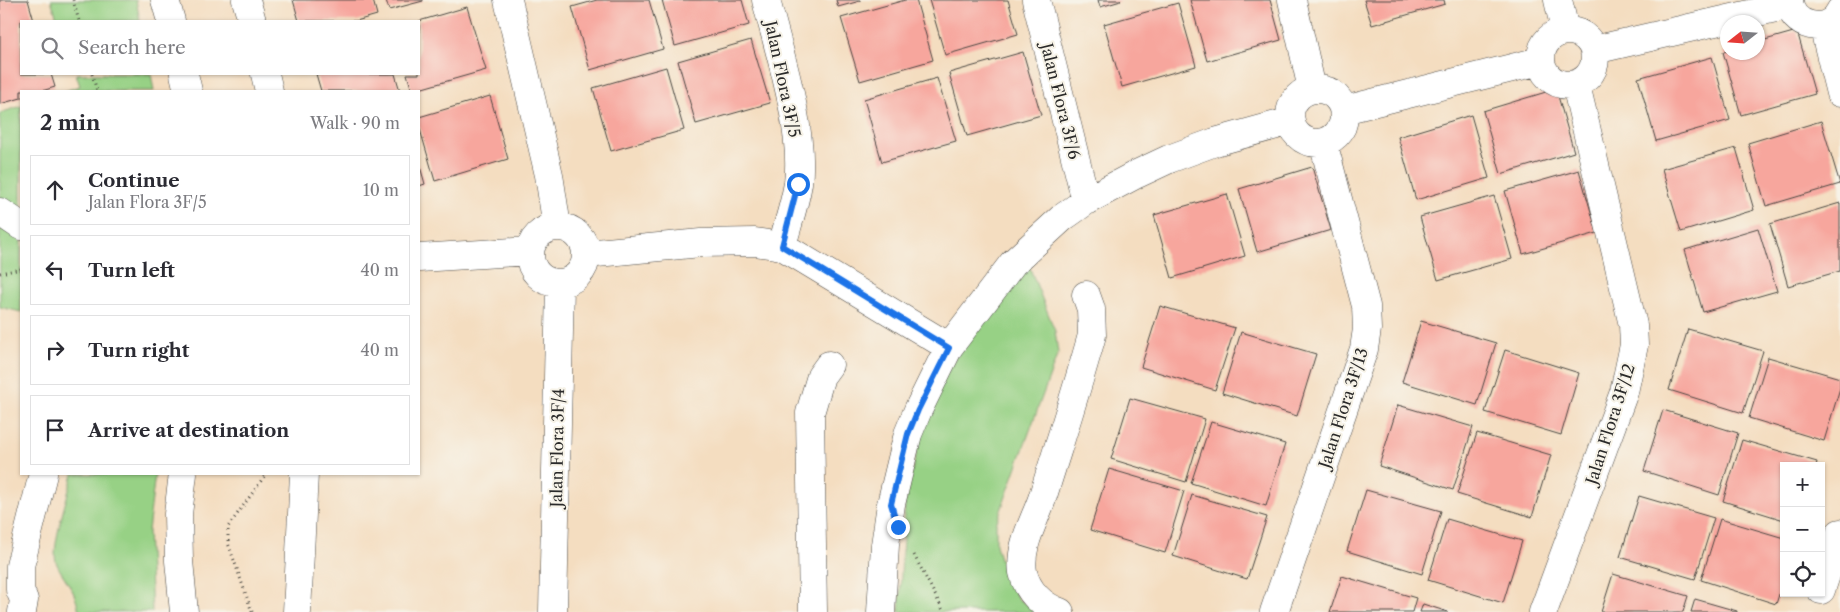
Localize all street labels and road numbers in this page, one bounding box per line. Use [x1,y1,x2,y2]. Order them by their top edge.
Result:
street label: Jalan Flora 3F/5 [760,16,805,139]
street label: Jalan Flora 3F/6 [1036,38,1085,161]
street label: Jalan Flora 3F/13 [1313,345,1372,474]
street label: Jalan Flora 3F/12 [1580,361,1639,490]
street label: Jalan Flora 3F/4 [546,388,568,511]

